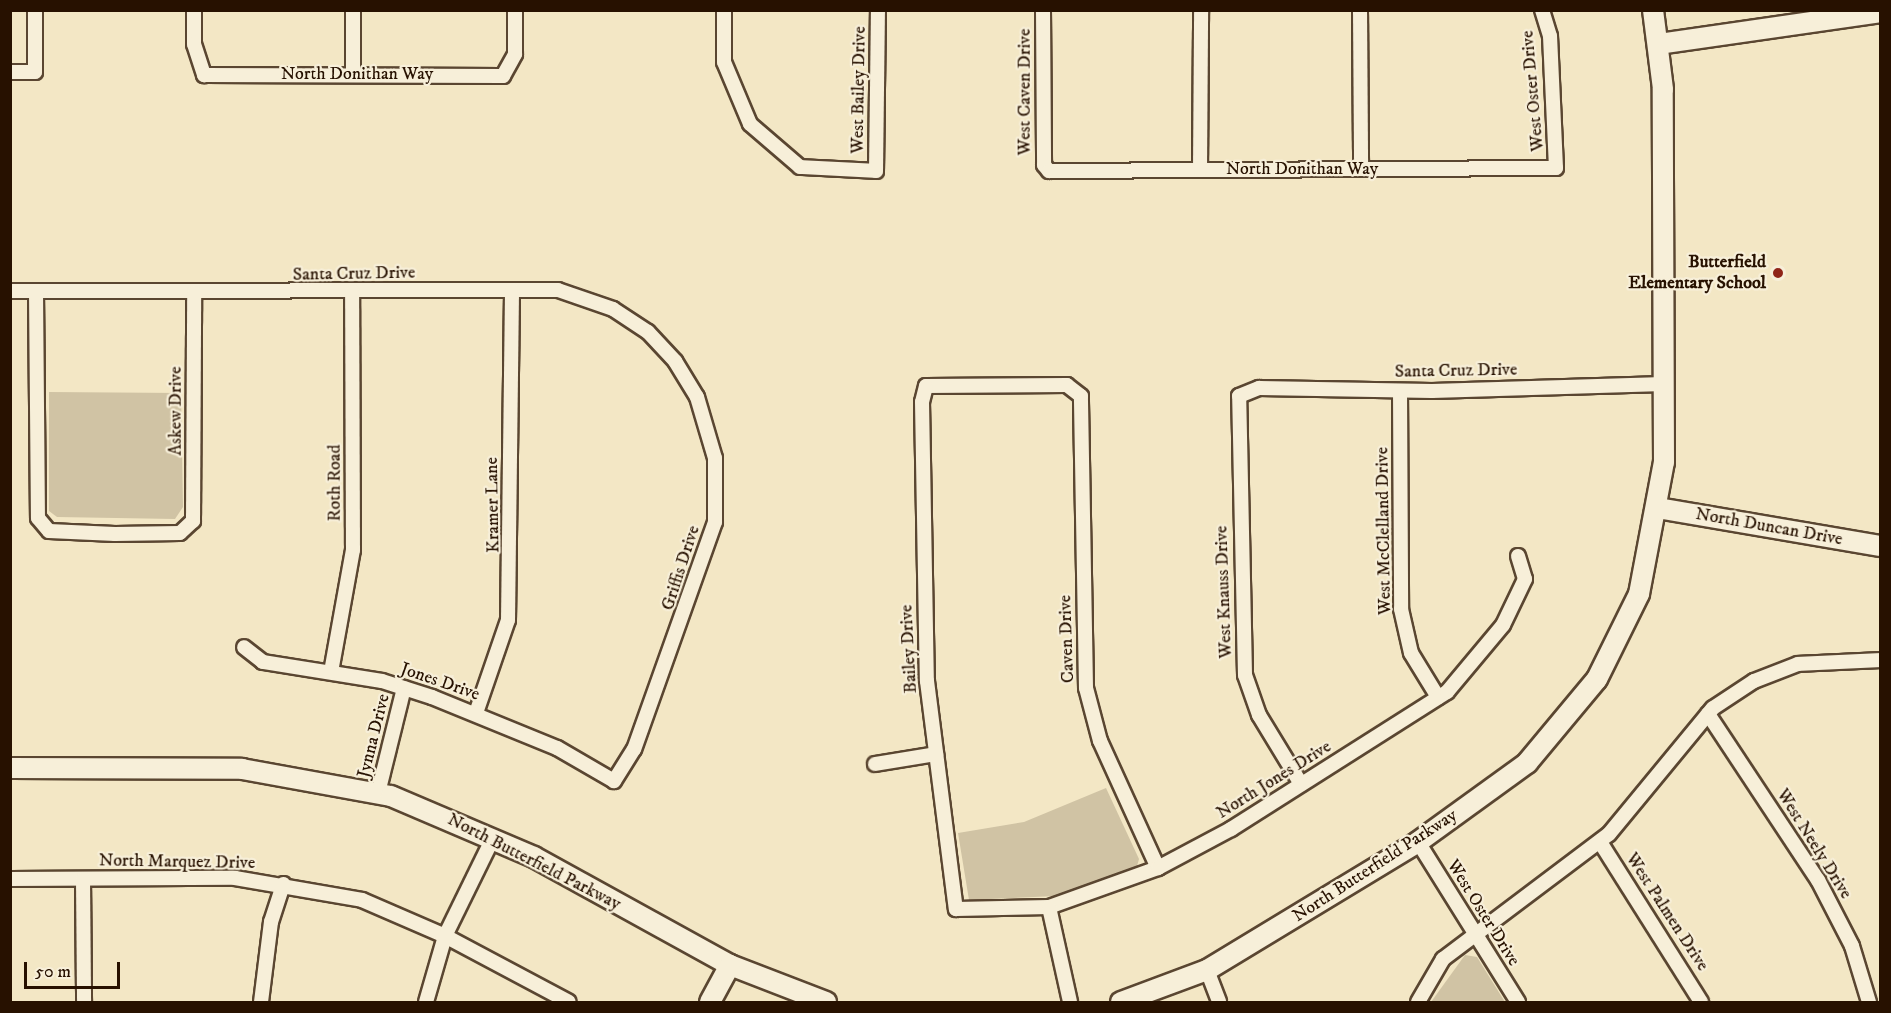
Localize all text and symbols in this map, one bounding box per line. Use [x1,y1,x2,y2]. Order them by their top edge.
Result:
street label: West Bailey Drive [847,26,871,154]
street label: West Caven Drive [1014,29,1036,155]
street label: West Oster Drive [1517,30,1549,152]
street label: North Donithan Way [281,63,433,85]
street label: North Donithan Way [1226,158,1378,180]
place label: Butterfield Elementary School [1628,252,1766,294]
street label: Santa Cruz Drive [292,262,416,286]
marker: Butterfield Elementary School [1771,266,1785,280]
street label: Santa Cruz Drive [1394,359,1518,383]
street label: Askew Drive [165,366,187,456]
street label: Roth Road [324,445,346,521]
street label: West McClelland Drive [1372,447,1396,615]
street label: Kramer Lane [481,457,505,553]
street label: North Duncan Drive [1694,503,1844,551]
street label: Griffis Drive [657,523,705,613]
street label: West Knauss Drive [1211,525,1237,659]
street label: Caven Drive [1055,595,1079,683]
street label: Bailey Drive [896,604,922,694]
street label: Jones Drive [398,658,482,706]
street label: Jynna Drive [353,692,395,780]
street label: North Jones Drive [1213,736,1335,824]
street label: West Neely Drive [1772,785,1856,903]
street label: North Butterfield Parkway [1289,805,1461,927]
street label: North Butterfield Parkway [444,809,624,915]
street label: West Palmen Drive [1621,849,1713,975]
street label: North Marquez Drive [99,850,255,874]
street label: West Oster Drive [1442,856,1524,970]
scale bar [27,950,123,988]
text: 50 m [35,961,71,983]

